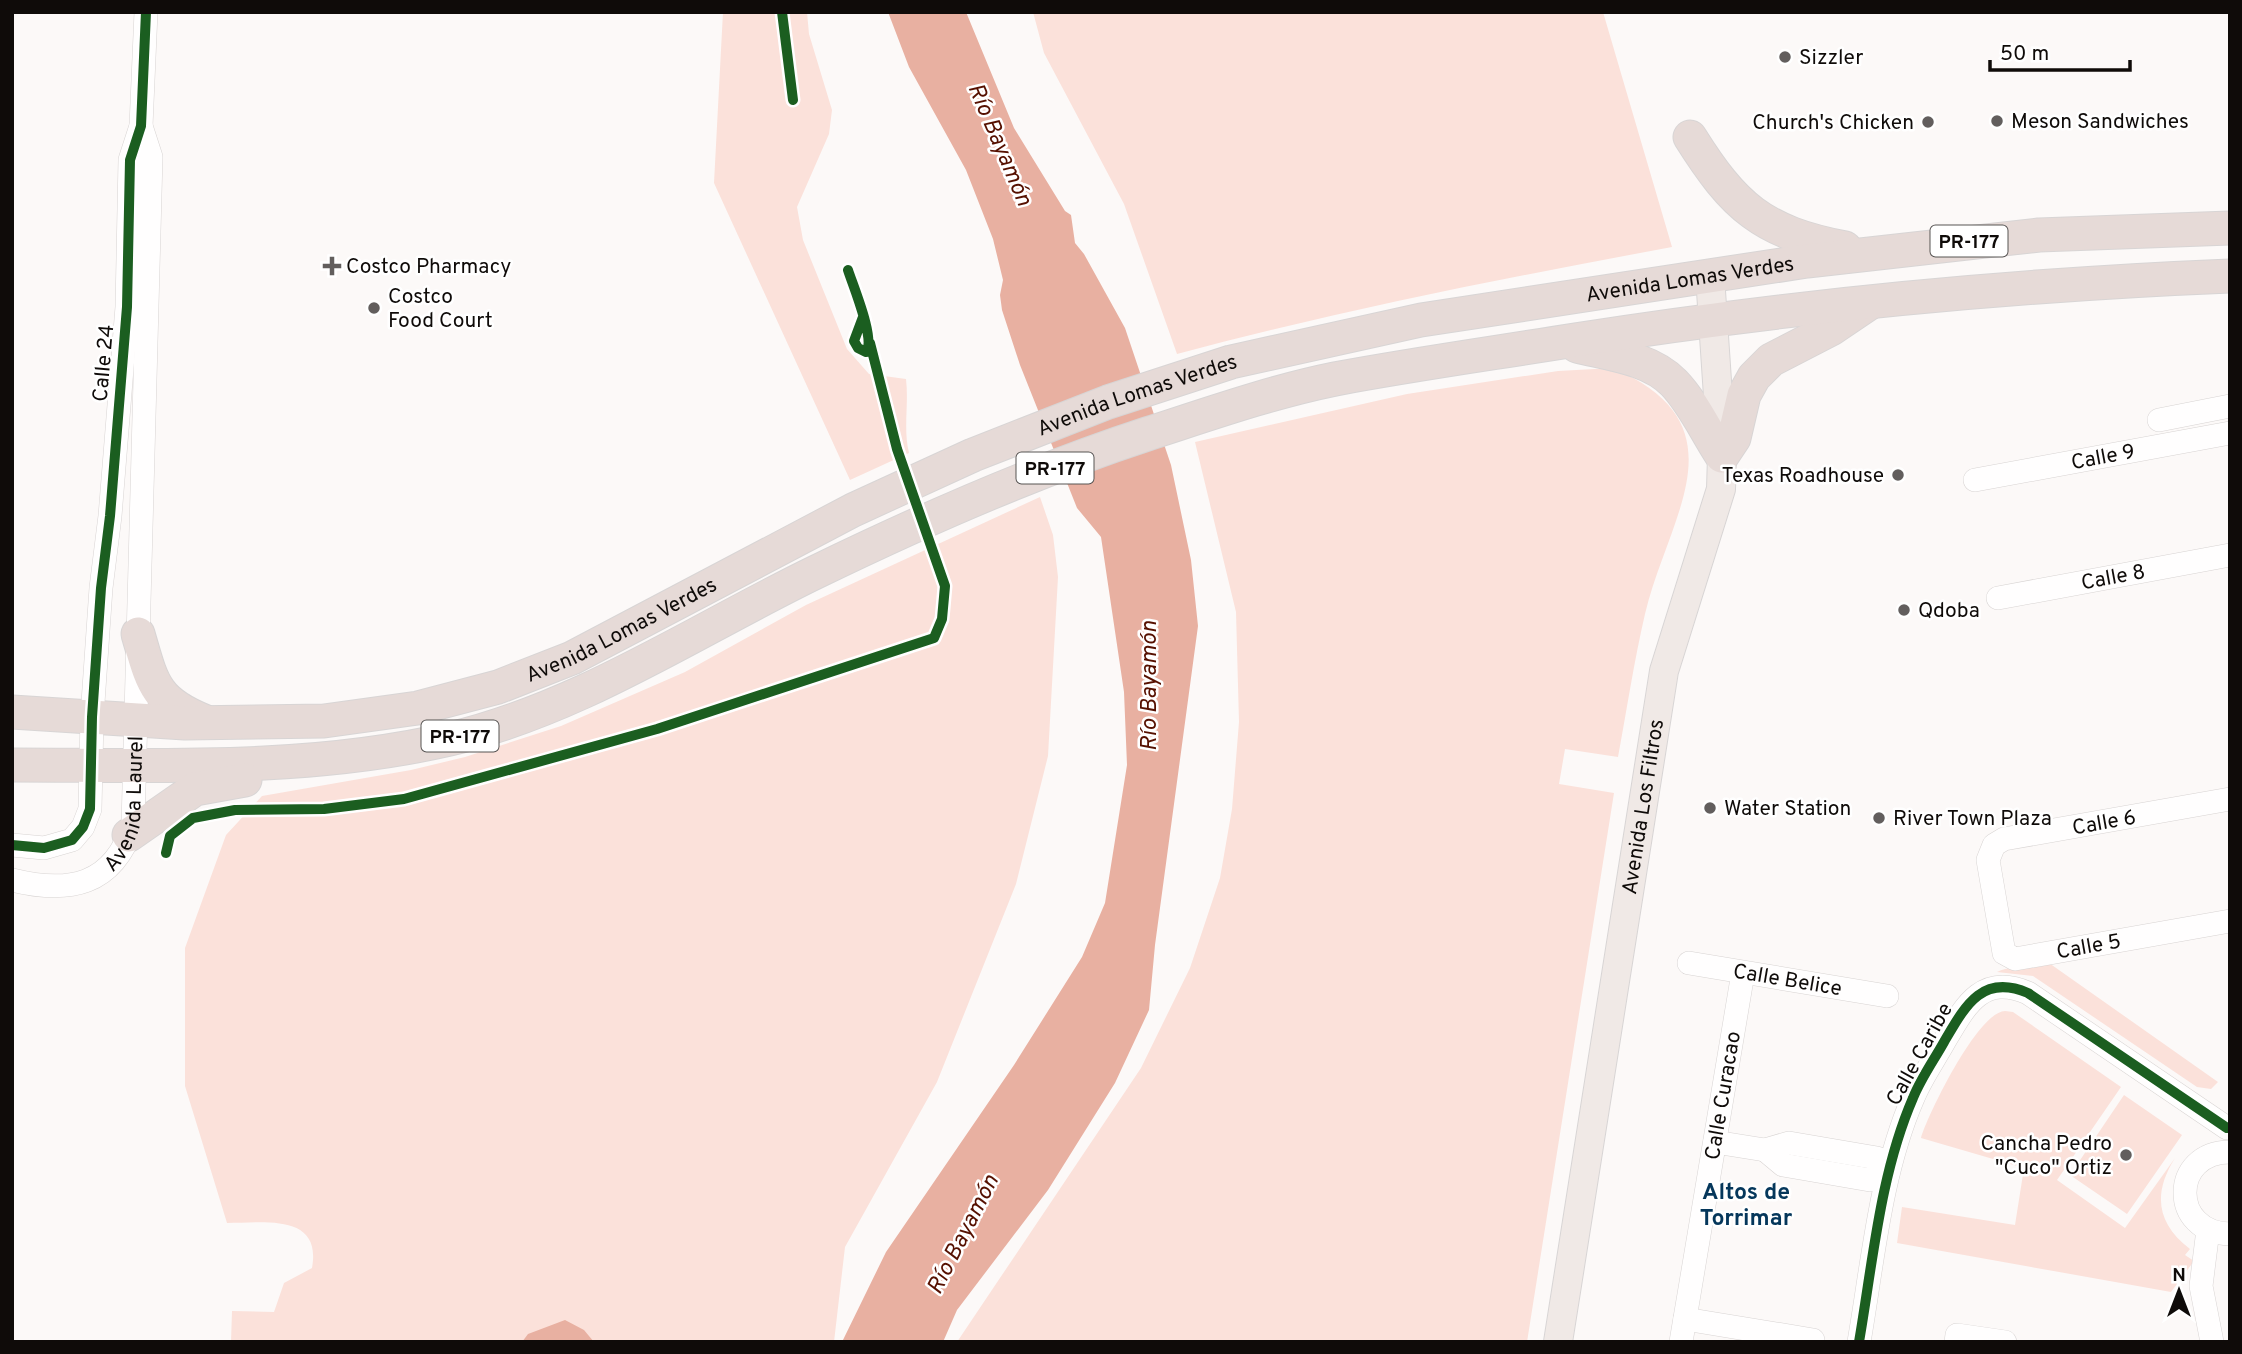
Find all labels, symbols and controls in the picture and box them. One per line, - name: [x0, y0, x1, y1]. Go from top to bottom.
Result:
- scale bar: [1990, 28, 2130, 72]
- text: 50 m: [2000, 41, 2049, 68]
- place label: Sizzler: [1799, 45, 1863, 72]
- marker: Sizzler: [1777, 49, 1793, 65]
- water label: Río Bayamón: [960, 79, 1038, 211]
- place label: Meson Sandwiches: [2011, 109, 2189, 136]
- place label: Church's Chicken: [1752, 110, 1914, 137]
- marker: Meson Sandwiches: [1989, 113, 2005, 129]
- marker: Church's Chicken: [1920, 114, 1936, 130]
- road number: PR-177: [1930, 226, 2008, 256]
- street label: Avenida Lomas Verdes: [1584, 251, 1796, 310]
- place label: Costco Pharmacy: [346, 254, 511, 281]
- marker: Costco Pharmacy: [324, 258, 340, 274]
- place label: Costco Food Court: [388, 284, 493, 335]
- marker: Costco Food Court: [366, 300, 382, 316]
- street label: Calle 24: [88, 323, 121, 403]
- street label: Avenida Lomas Verdes: [1034, 349, 1240, 443]
- street label: Calle 9: [2069, 439, 2137, 477]
- road number: PR-177: [1016, 453, 1094, 484]
- place label: Texas Roadhouse: [1722, 463, 1884, 490]
- marker: Texas Roadhouse: [1890, 467, 1906, 483]
- street label: Calle 8: [2079, 559, 2148, 597]
- street label: Avenida Lomas Verdes: [522, 572, 722, 690]
- place label: Qdoba: [1918, 598, 1980, 625]
- marker: Qdoba: [1896, 602, 1912, 618]
- water label: Río Bayamón: [1136, 620, 1165, 751]
- street label: Avenida Los Filtros: [1617, 717, 1671, 897]
- road number: PR-177: [421, 720, 498, 751]
- street label: Avenida Laurel: [99, 736, 150, 878]
- place label: Water Station: [1724, 796, 1851, 823]
- marker: Water Station: [1702, 800, 1718, 816]
- street label: Calle 6: [2070, 805, 2138, 842]
- place label: River Town Plaza: [1893, 806, 2052, 833]
- marker: River Town Plaza: [1871, 810, 1887, 826]
- street label: Calle 5: [2055, 929, 2123, 966]
- street label: Calle Belice: [1731, 959, 1844, 1003]
- street label: Calle Caribe: [1881, 998, 1960, 1111]
- street label: Calle Curacao: [1700, 1029, 1748, 1162]
- place label: Cancha Pedro "Cuco" Ortiz: [1980, 1131, 2112, 1182]
- marker: Cancha Pedro "Cuco" Ortiz: [2118, 1147, 2134, 1163]
- water label: Río Bayamón: [922, 1170, 1007, 1300]
- district label: Altos de Torrimar: [1700, 1179, 1793, 1234]
- north arrow: [2144, 1256, 2214, 1326]
- text: N: [2172, 1264, 2186, 1288]

